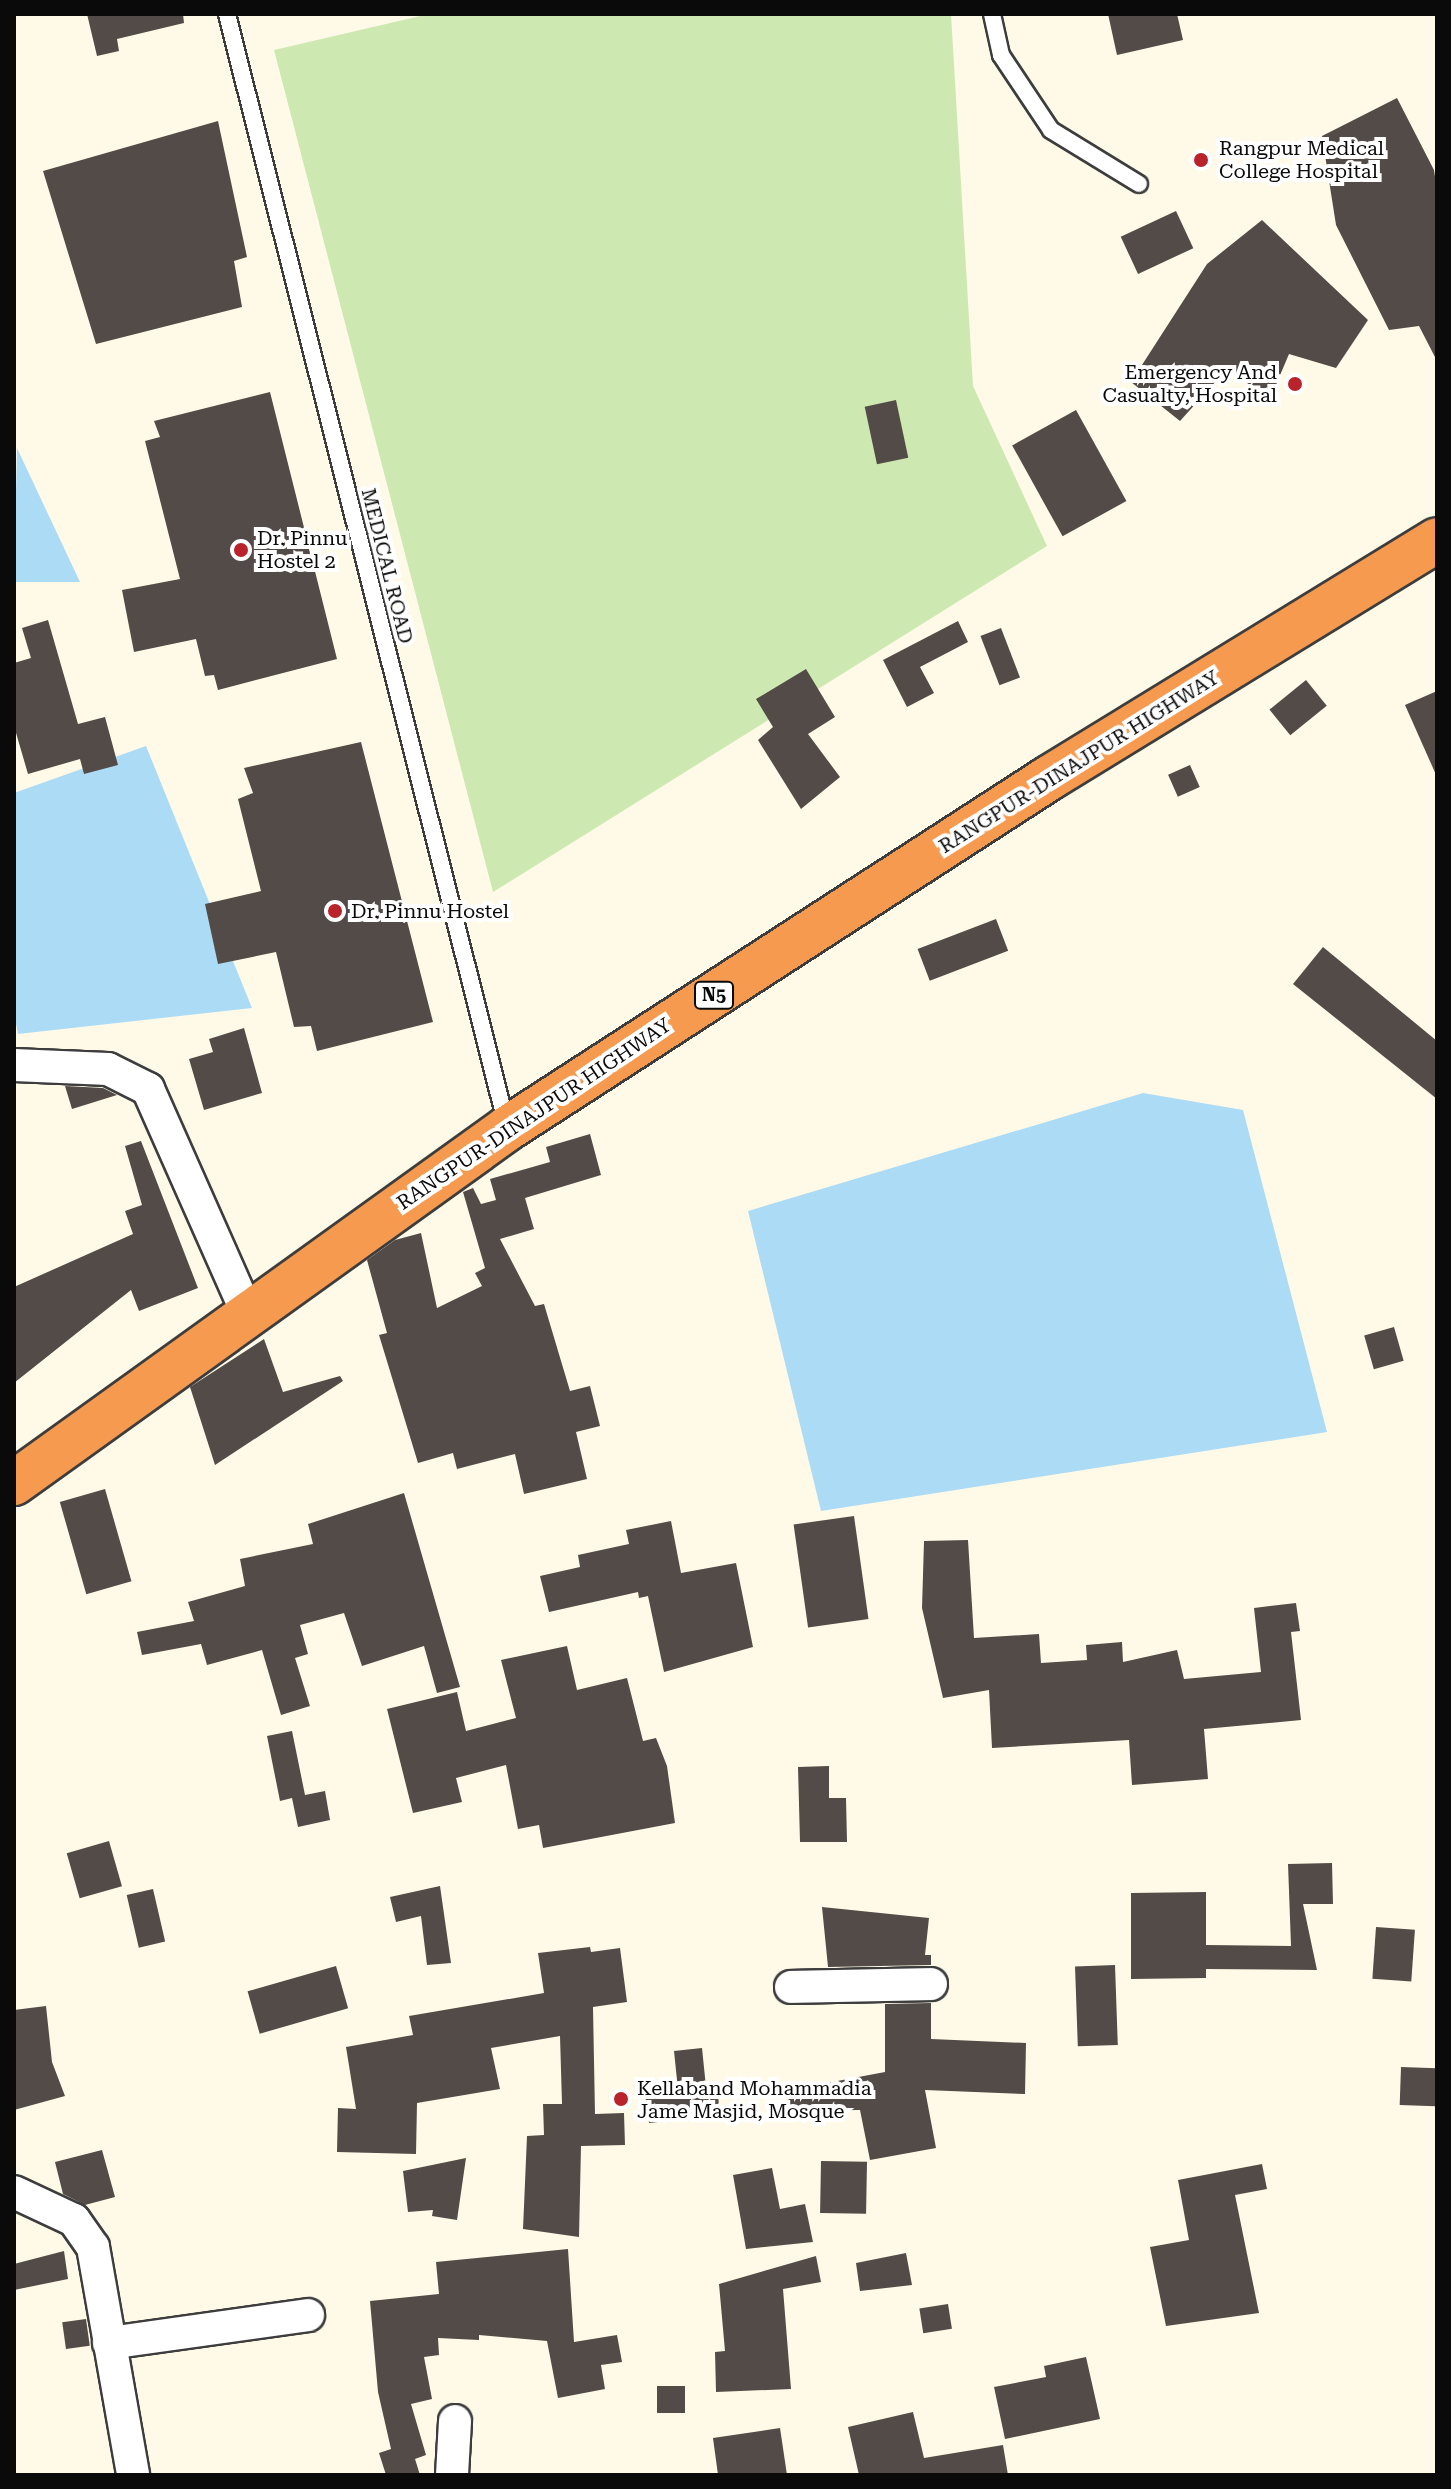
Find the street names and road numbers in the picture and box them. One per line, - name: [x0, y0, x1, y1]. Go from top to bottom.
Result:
- street label: MEDICAL ROAD: [356, 486, 418, 646]
- street label: RANGPUR-DINAJPUR HIGHWAY: [935, 666, 1223, 858]
- road number: N5: [694, 981, 734, 1009]
- street label: RANGPUR-DINAJPUR HIGHWAY: [392, 1013, 676, 1215]

